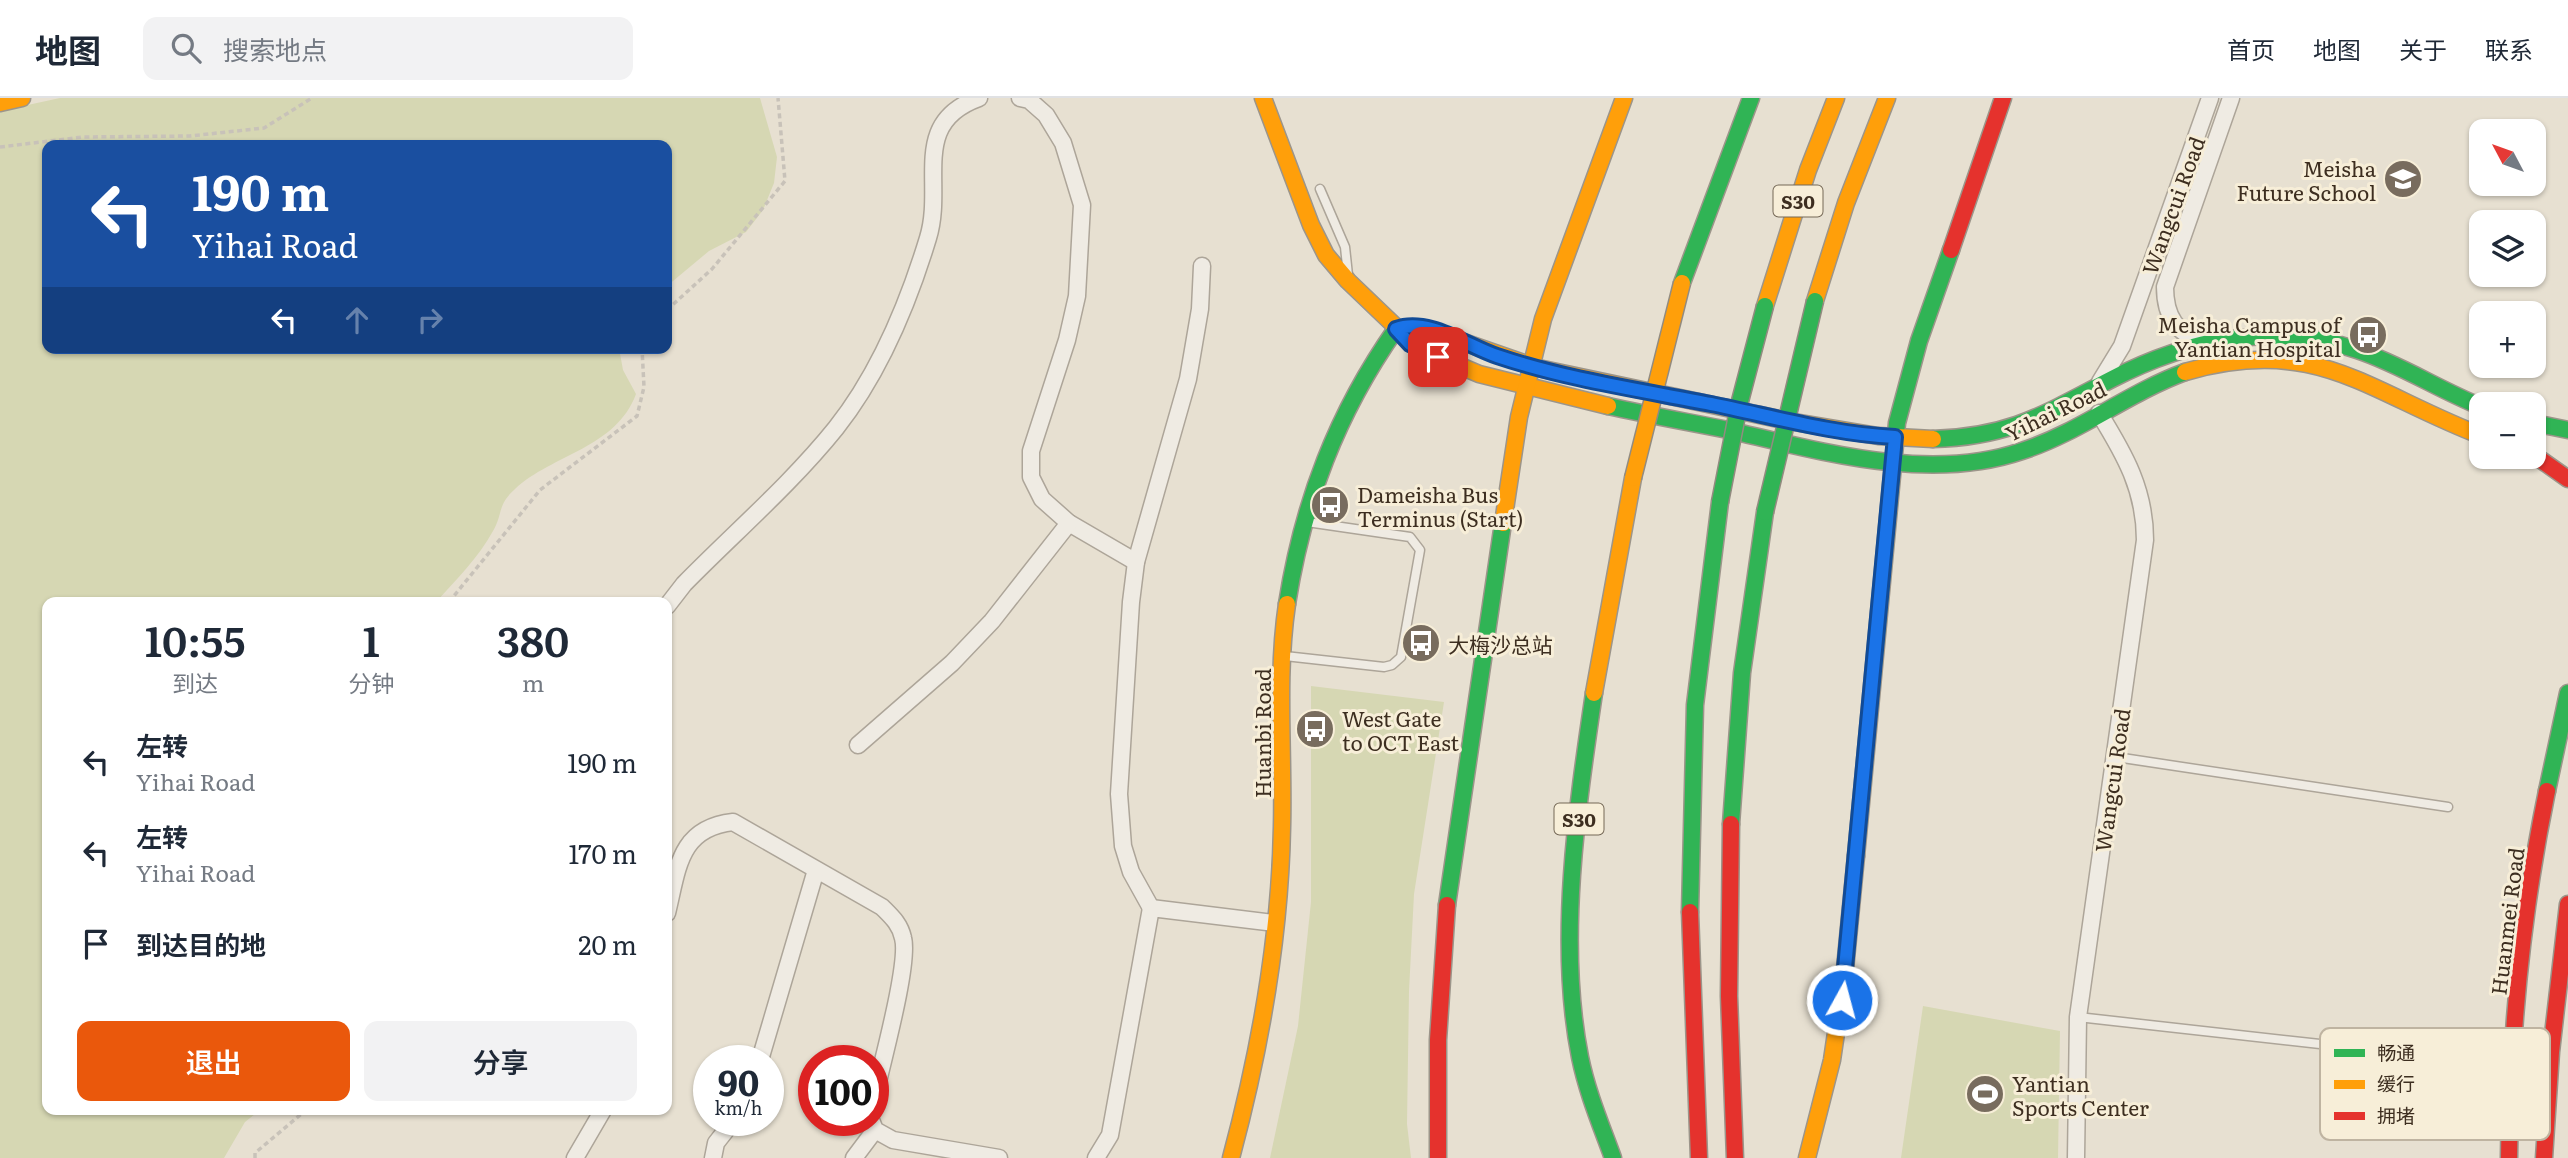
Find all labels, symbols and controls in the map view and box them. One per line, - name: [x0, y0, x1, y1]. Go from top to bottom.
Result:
- search box: [143, 17, 633, 80]
- text: 地图: [35, 24, 101, 73]
- icon: search: [167, 29, 205, 67]
- text: 搜索地点: [223, 29, 327, 68]
- text: 首页: [2227, 31, 2275, 66]
- text: 地图: [2313, 31, 2361, 66]
- text: 关于: [2399, 31, 2447, 66]
- text: 联系: [2485, 31, 2533, 66]
- north arrow: [2469, 119, 2546, 196]
- map controls: [2469, 119, 2546, 469]
- street label: Wangcui Road: [2133, 131, 2211, 278]
- place label: Meisha Future School: [2236, 152, 2377, 207]
- text: 190 m: [192, 153, 329, 226]
- school or university icon: Meisha Future School: [2382, 158, 2424, 200]
- icon: left: [77, 168, 168, 259]
- road number: S30: [1773, 186, 1822, 216]
- button: layers: [2469, 210, 2546, 287]
- text: Yihai Road: [192, 220, 358, 268]
- icon: left: [265, 301, 303, 339]
- icon: ahead: [338, 301, 376, 339]
- icon: right: [411, 301, 449, 339]
- button: +: [2469, 301, 2546, 378]
- place label: Meisha Campus of Yantian Hospital: [2158, 308, 2343, 363]
- bus stop icon: Meisha Campus of Yantian Hospital: [2347, 314, 2389, 356]
- pin: [1408, 327, 1468, 387]
- icon: arrive: [1419, 338, 1457, 376]
- street label: Yihai Road: [1999, 372, 2111, 448]
- button: −: [2469, 392, 2546, 469]
- place label: Dameisha Bus Terminus (Start): [1357, 478, 1524, 533]
- bus stop icon: Dameisha Bus Terminus (Start): [1309, 484, 1351, 526]
- text: 10:55: [145, 608, 246, 670]
- text: 1: [363, 608, 380, 670]
- text: 380: [497, 608, 569, 670]
- bus stop icon: 大梅沙总站: [1400, 622, 1442, 664]
- place label: 大梅沙总站: [1448, 628, 1553, 659]
- text: 到达: [172, 665, 218, 699]
- text: 分钟: [348, 665, 394, 699]
- text: m: [522, 665, 544, 699]
- street label: Huanbi Road: [1246, 668, 1277, 798]
- place label: West Gate to OCT East: [1342, 702, 1459, 757]
- street label: Wangcui Road: [2086, 706, 2136, 854]
- bus stop icon: West Gate to OCT East: [1294, 708, 1336, 750]
- text: 左转: [136, 725, 188, 764]
- text: 190 m: [567, 742, 637, 781]
- icon: left: [77, 743, 115, 781]
- text: Yihai Road: [136, 764, 255, 798]
- road number: S30: [1554, 804, 1604, 834]
- text: 左转: [136, 816, 188, 855]
- text: 170 m: [569, 833, 637, 872]
- icon: left: [77, 834, 115, 872]
- street label: Huanmei Road: [2482, 845, 2530, 997]
- text: Yihai Road: [136, 855, 255, 889]
- text: 到达目的地: [136, 924, 266, 963]
- text: 20 m: [578, 924, 637, 963]
- icon: arrive: [77, 925, 115, 963]
- position arrow: [1805, 963, 1879, 1037]
- button: 退出: [77, 1021, 350, 1101]
- button: 分享: [364, 1021, 637, 1101]
- legend: [2320, 1028, 2550, 1140]
- text: 畅通: [2377, 1038, 2415, 1066]
- speed limit sign: 100: [798, 1045, 889, 1136]
- text: 90: [718, 1055, 759, 1107]
- place label: Yantian Sports Center: [2012, 1067, 2149, 1122]
- text: 缓行: [2377, 1069, 2415, 1097]
- sports icon: Yantian Sports Center: [1964, 1073, 2006, 1115]
- text: km/h: [715, 1094, 762, 1121]
- text: 拥堵: [2377, 1101, 2415, 1129]

